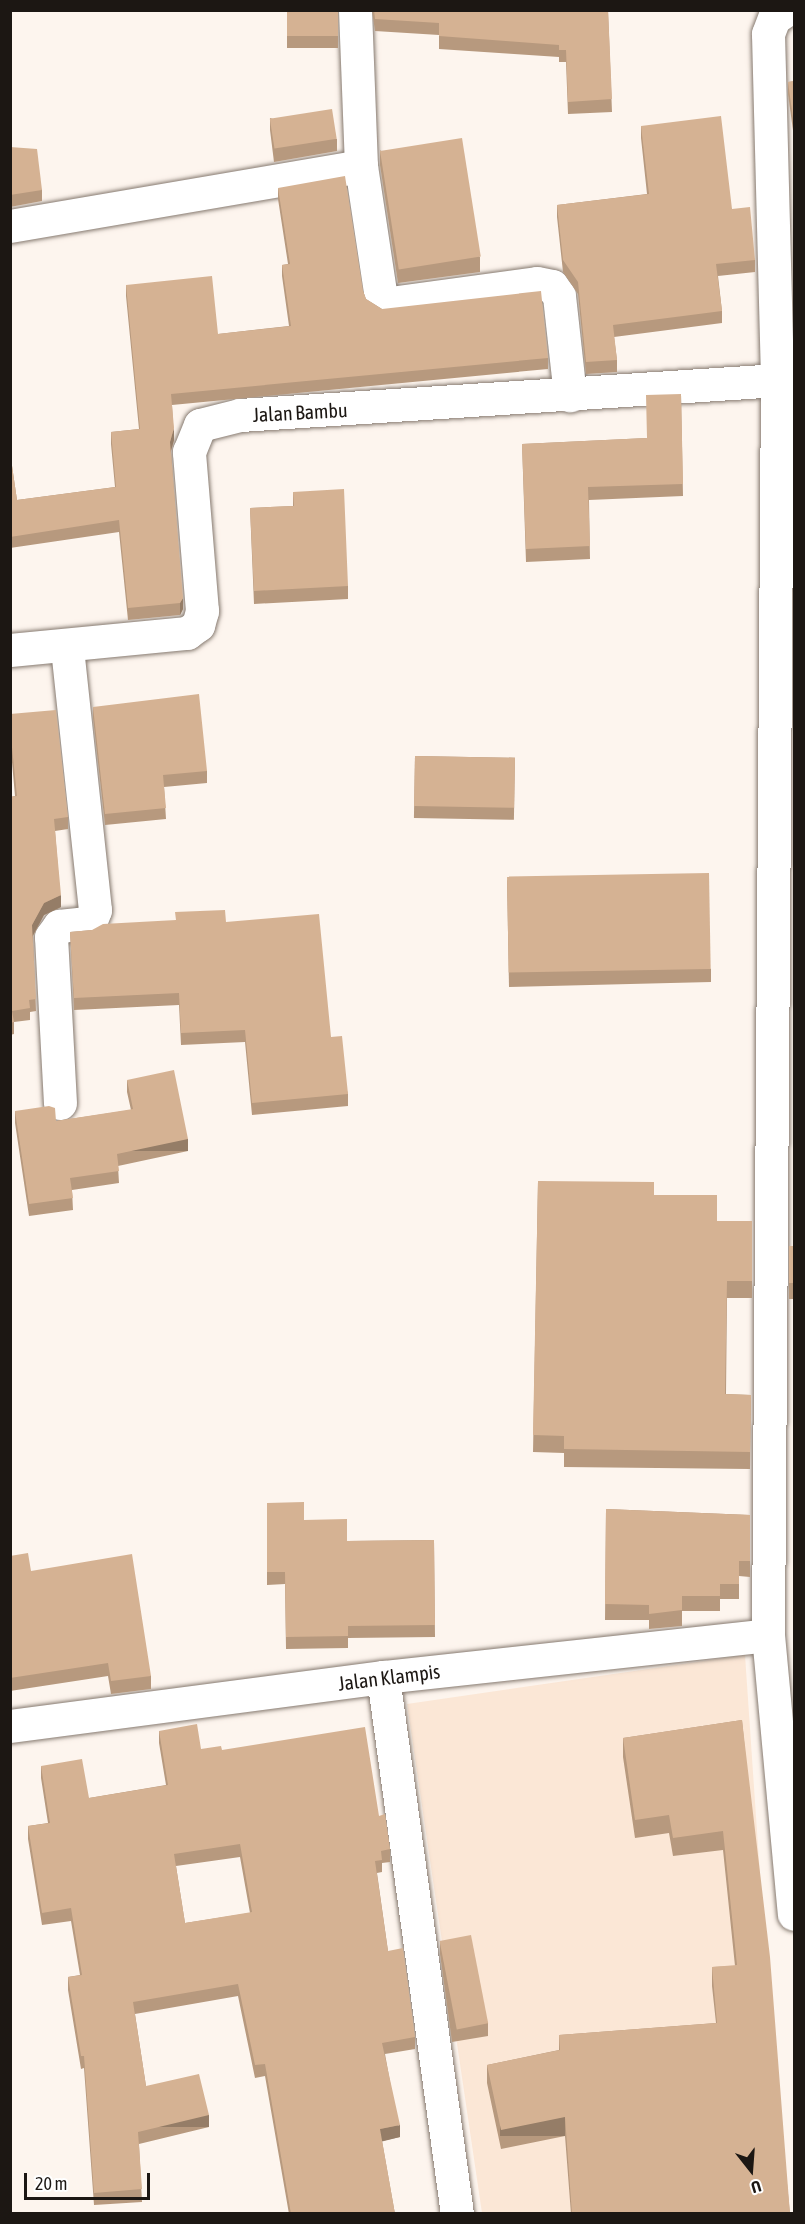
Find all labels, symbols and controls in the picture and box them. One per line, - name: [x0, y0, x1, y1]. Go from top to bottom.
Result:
- street label: Jalan Bambu: [252, 398, 348, 426]
- street label: Jalan Klampis: [337, 1659, 441, 1695]
- north arrow: [721, 2140, 781, 2200]
- scale bar: [27, 2161, 153, 2199]
- text: 20 m: [35, 2173, 67, 2194]
- text: U: [749, 2177, 763, 2197]

